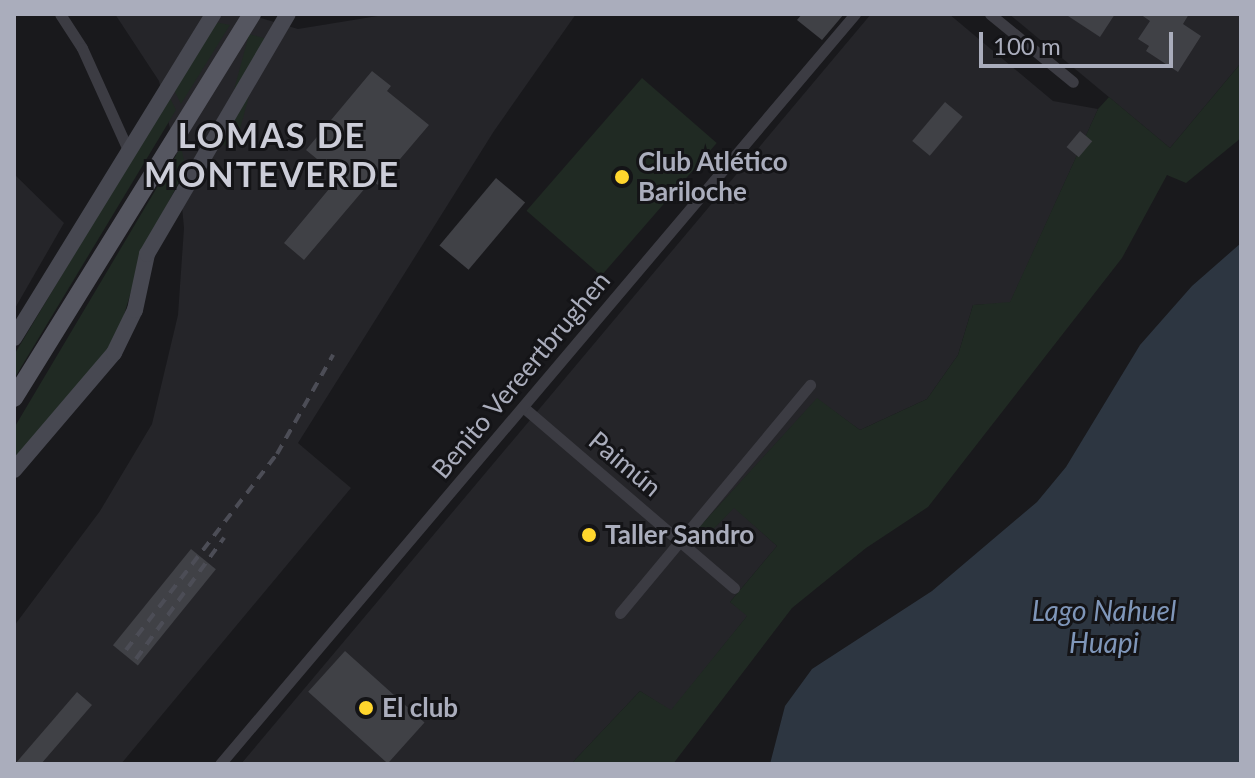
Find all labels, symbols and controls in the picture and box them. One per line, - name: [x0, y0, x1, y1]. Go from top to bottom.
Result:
- scale bar: [983, 16, 1177, 66]
- text: 100 m: [993, 31, 1061, 60]
- district label: LOMAS DE MONTEVERDE: [144, 114, 400, 194]
- place label: Club Atlético Bariloche: [638, 146, 789, 208]
- marker: Club Atlético Bariloche: [613, 168, 631, 186]
- street label: Benito Vereertbrughen: [425, 265, 617, 485]
- street label: Paimún: [583, 425, 667, 503]
- place label: Taller Sandro: [605, 519, 755, 551]
- marker: Taller Sandro: [580, 526, 598, 544]
- water label: Lago Nahuel Huapi: [1032, 593, 1176, 659]
- place label: El club: [382, 692, 458, 724]
- marker: El club: [357, 699, 375, 717]

